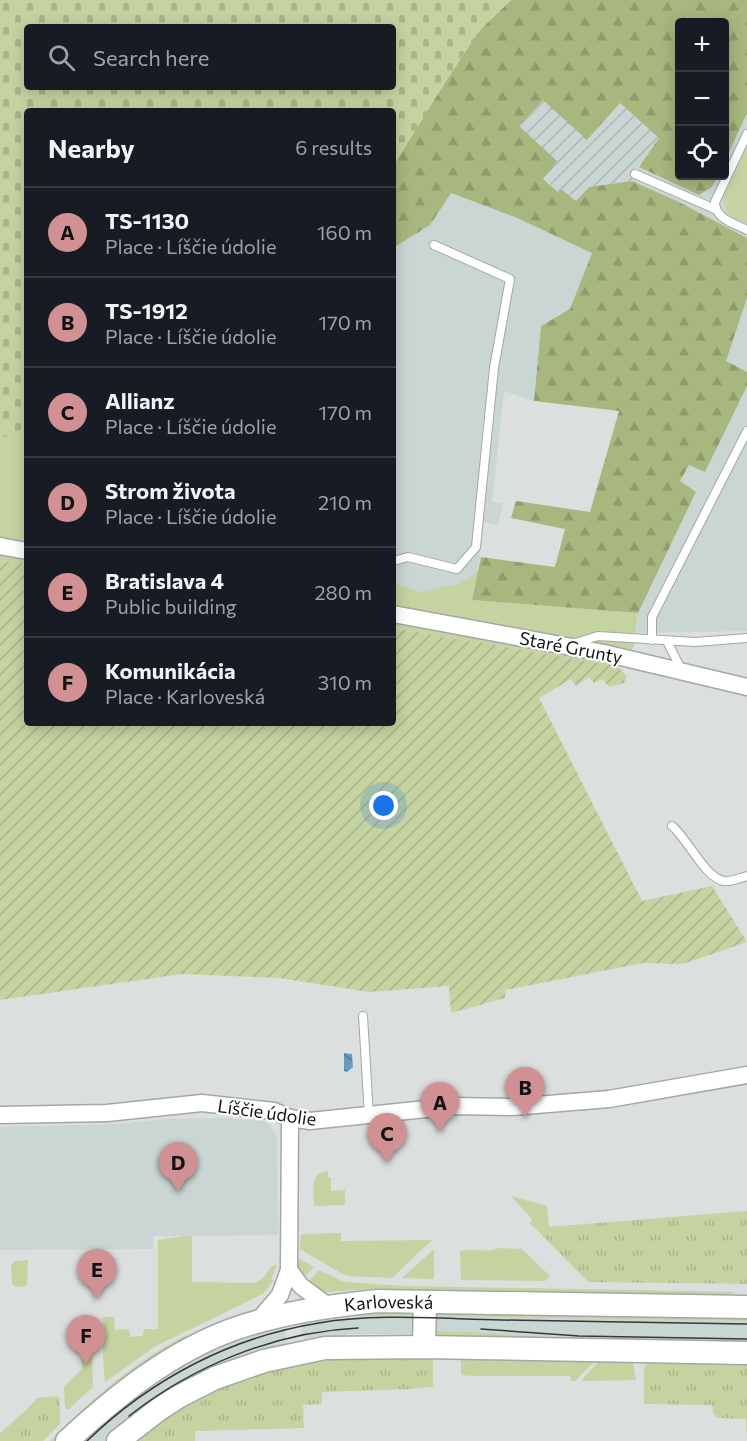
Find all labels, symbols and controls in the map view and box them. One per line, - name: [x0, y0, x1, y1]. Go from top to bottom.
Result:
- map controls: [675, 18, 729, 180]
- button: +: [675, 18, 729, 72]
- search box: [24, 24, 396, 90]
- icon: search: [45, 41, 78, 74]
- text: Search here: [93, 44, 209, 71]
- button: −: [675, 72, 729, 126]
- button: locate: [675, 126, 729, 180]
- text: Nearby: [48, 132, 135, 163]
- text: 6 results: [295, 135, 372, 159]
- text: TS-1130: [105, 207, 189, 234]
- text: A: [60, 220, 75, 244]
- text: 160 m: [317, 220, 372, 244]
- text: Place · Líščie údolie: [105, 234, 276, 258]
- text: TS-1912: [105, 297, 188, 324]
- text: B: [61, 310, 74, 334]
- text: 170 m: [319, 310, 372, 334]
- text: Place · Líščie údolie: [105, 324, 276, 348]
- text: Allianz: [105, 387, 175, 414]
- text: C: [61, 400, 74, 424]
- text: 170 m: [319, 400, 372, 424]
- text: Place · Líščie údolie: [105, 414, 276, 438]
- text: Strom života: [105, 477, 236, 504]
- text: D: [60, 490, 75, 514]
- text: 210 m: [318, 490, 372, 514]
- text: Place · Líščie údolie: [105, 504, 276, 528]
- text: Bratislava 4: [105, 567, 224, 594]
- text: E: [62, 580, 73, 604]
- text: 280 m: [314, 580, 372, 604]
- text: Public building: [105, 594, 237, 618]
- street label: Staré Grunty: [518, 626, 624, 668]
- text: Komunikácia: [105, 657, 236, 684]
- text: F: [62, 670, 73, 694]
- text: 310 m: [318, 670, 372, 694]
- text: Place · Karloveská: [105, 684, 265, 708]
- your location: [369, 791, 398, 820]
- pin: B: [506, 1068, 544, 1117]
- pin: A: [420, 1082, 460, 1132]
- street label: Líščie údolie: [216, 1094, 318, 1130]
- pin: C: [368, 1114, 406, 1163]
- pin: D: [158, 1142, 198, 1192]
- pin: E: [78, 1250, 116, 1299]
- street label: Karloveská: [343, 1290, 433, 1316]
- pin: F: [66, 1316, 106, 1365]

